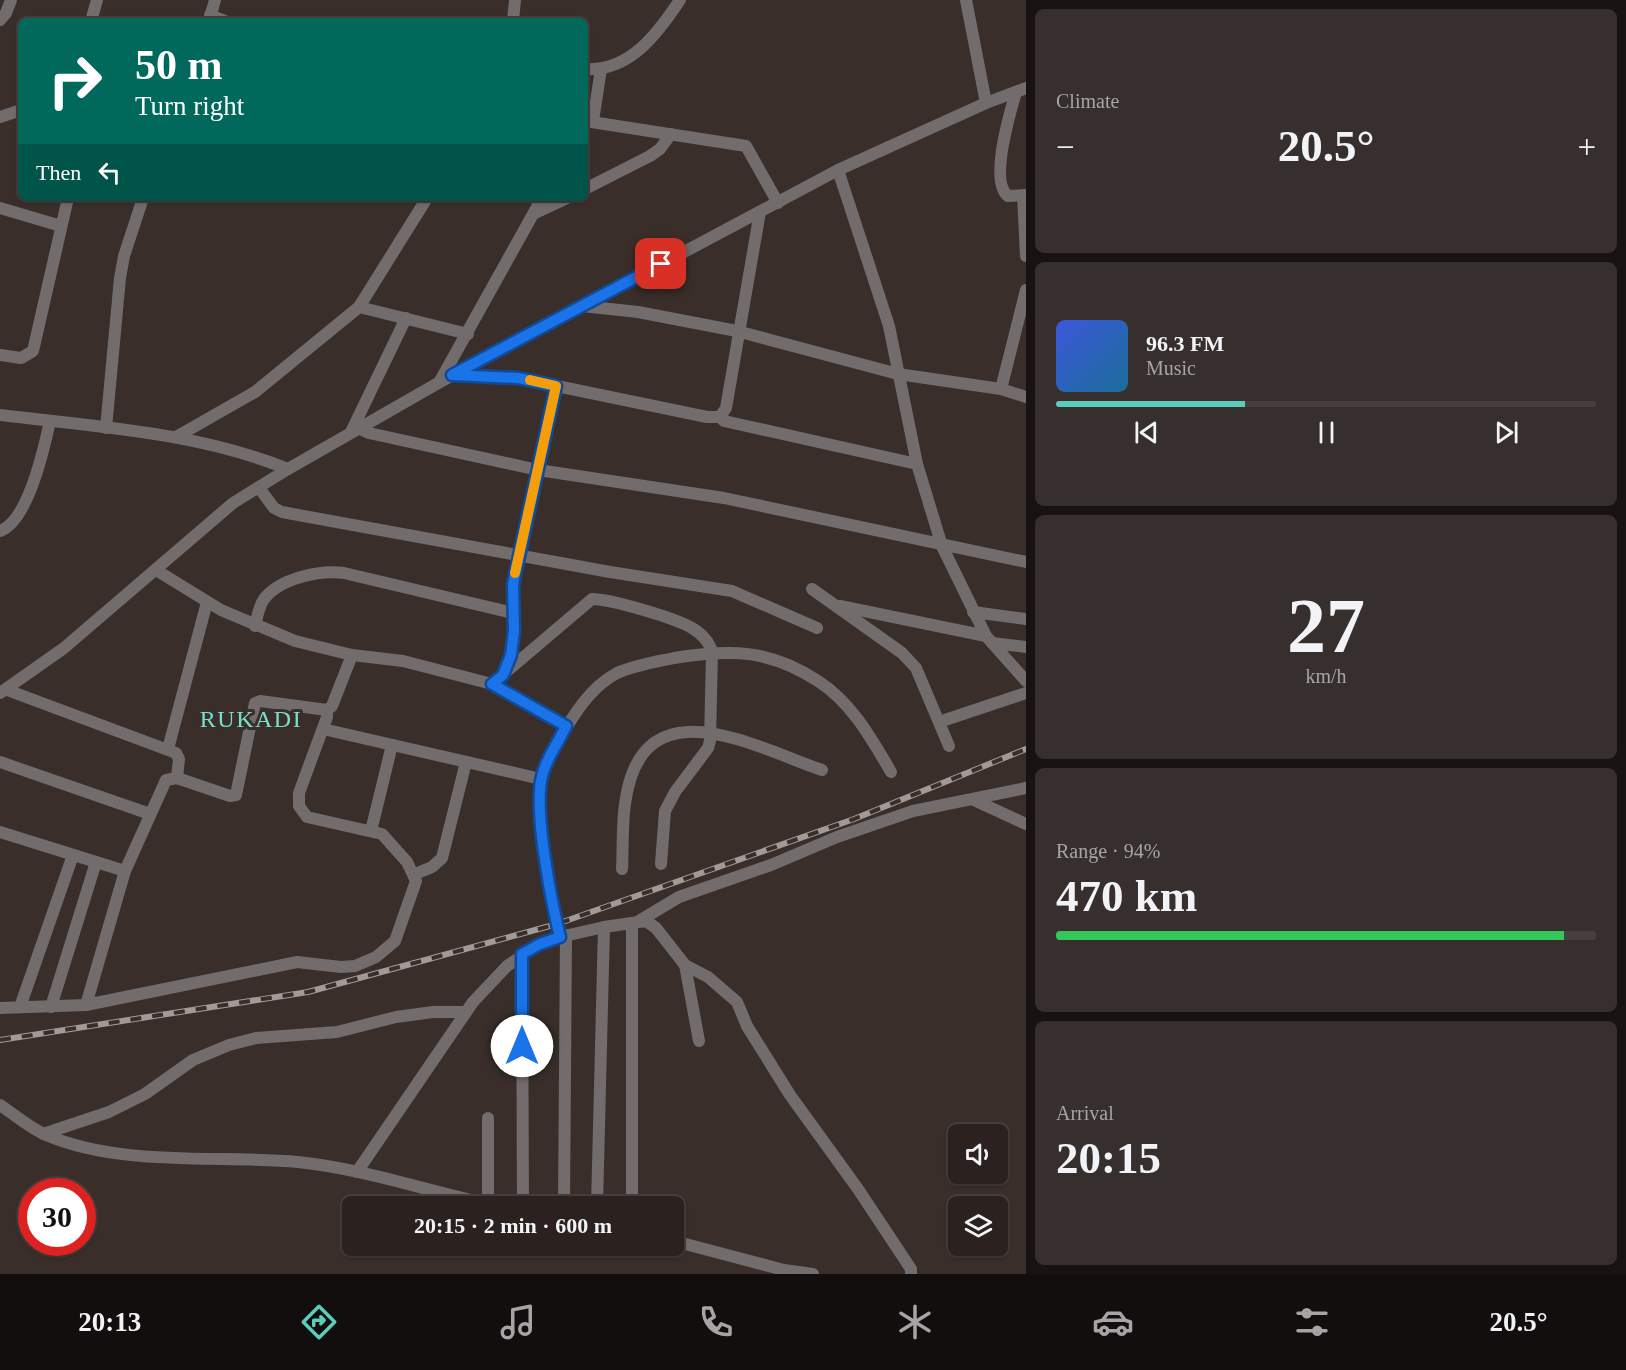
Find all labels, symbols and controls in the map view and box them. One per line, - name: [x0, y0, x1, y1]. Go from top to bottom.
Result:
- icon: right: [36, 42, 114, 120]
- text: 50 m: [135, 42, 223, 88]
- text: Climate: [1056, 90, 1119, 112]
- text: Turn right: [135, 91, 244, 121]
- text: 20.5°: [1278, 121, 1374, 171]
- text: −: [1056, 129, 1075, 165]
- text: +: [1577, 129, 1596, 165]
- icon: left: [93, 156, 126, 189]
- text: Then: [36, 160, 81, 185]
- pin: [635, 238, 686, 289]
- icon: arrive: [644, 247, 677, 280]
- text: 96.3 FM: [1146, 331, 1224, 356]
- text: Music: [1146, 357, 1196, 379]
- icon: previous: [1130, 416, 1163, 449]
- icon: pause: [1310, 416, 1343, 449]
- icon: next: [1490, 416, 1523, 449]
- text: 27: [1287, 582, 1365, 669]
- text: km/h: [1305, 665, 1347, 687]
- district label: RUKADI: [200, 706, 302, 732]
- text: Range · 94%: [1056, 840, 1160, 862]
- text: 470 km: [1056, 871, 1197, 921]
- position arrow: [490, 1014, 554, 1078]
- text: Arrival: [1056, 1102, 1114, 1124]
- map controls: [948, 1124, 1008, 1256]
- button: sound: [948, 1124, 1008, 1184]
- text: 20:15: [1056, 1133, 1161, 1183]
- speed limit sign: 30: [18, 1178, 96, 1256]
- button: layers: [948, 1196, 1008, 1256]
- text: 20:15 · 2 min · 600 m: [414, 1213, 612, 1238]
- icon: directions: [298, 1301, 340, 1343]
- icon: music: [497, 1301, 539, 1343]
- icon: phone: [695, 1301, 737, 1343]
- icon: climate: [894, 1301, 936, 1343]
- icon: car: [1092, 1301, 1134, 1343]
- icon: filters: [1291, 1301, 1333, 1343]
- text: 20:13: [78, 1307, 141, 1337]
- text: 20.5°: [1490, 1307, 1548, 1337]

